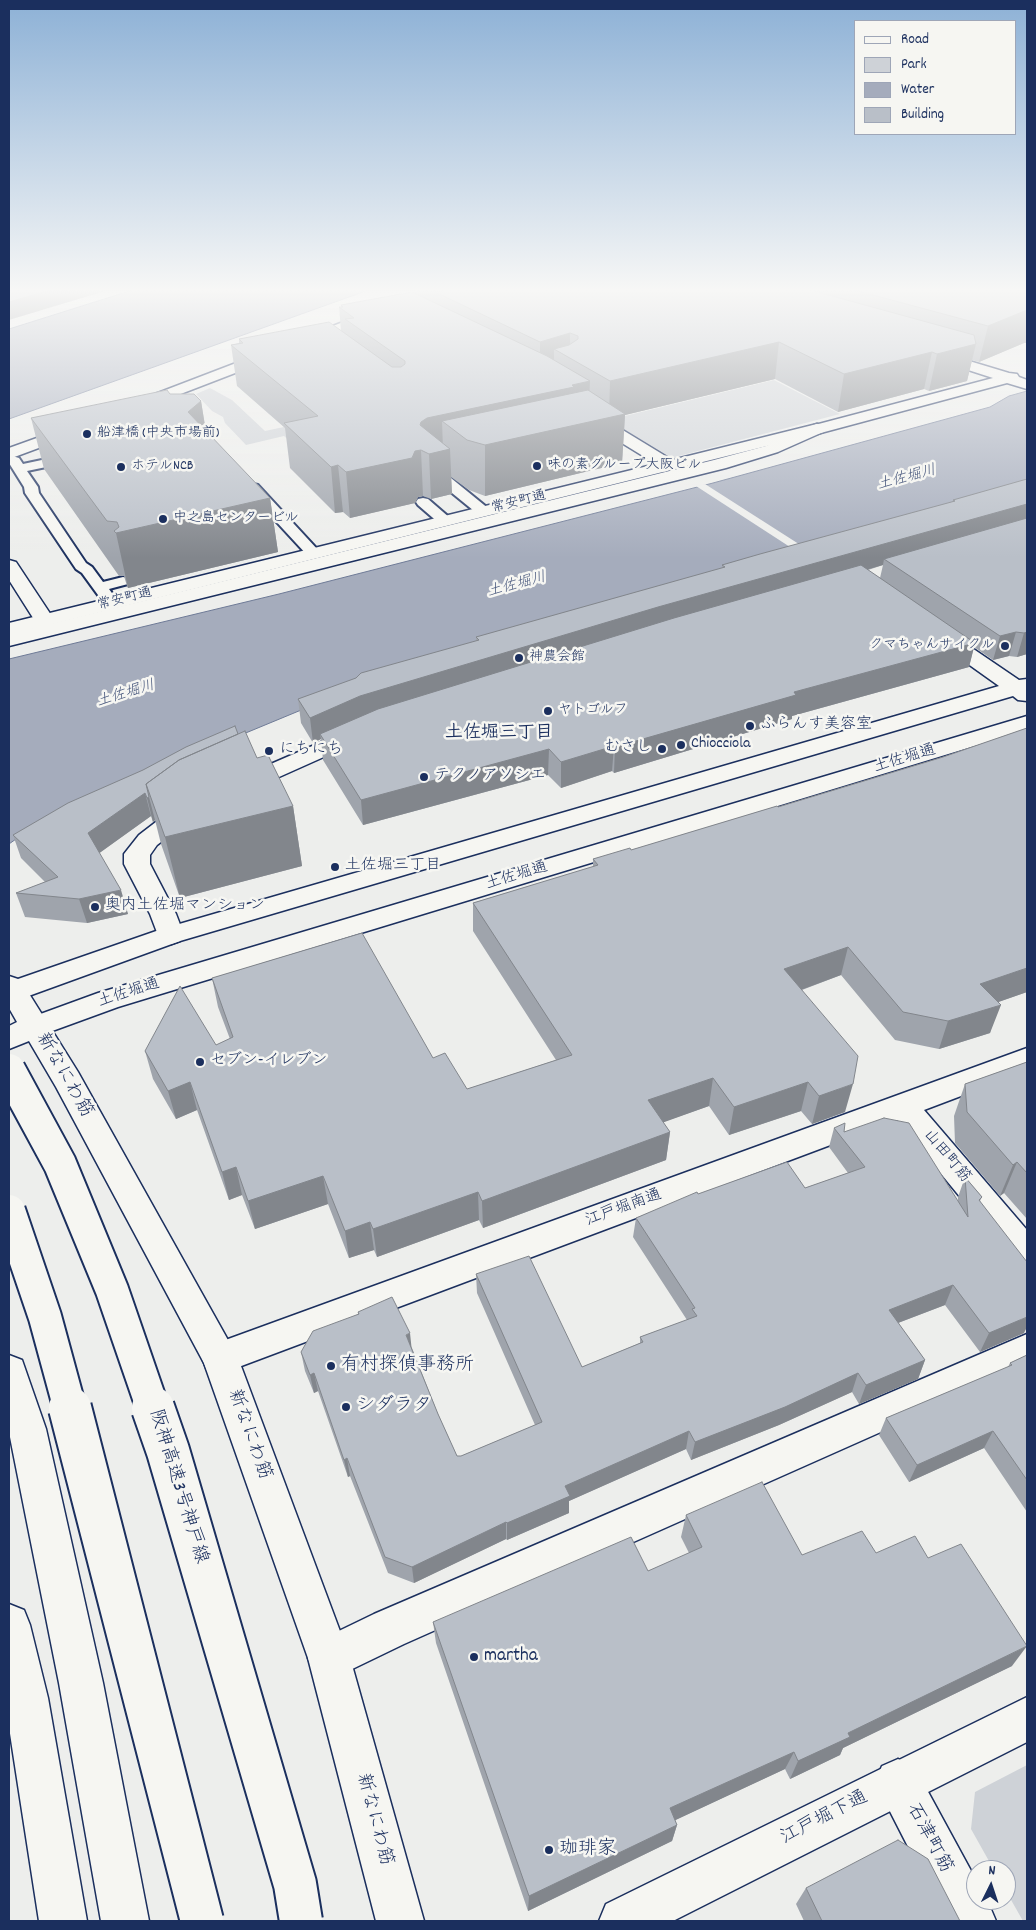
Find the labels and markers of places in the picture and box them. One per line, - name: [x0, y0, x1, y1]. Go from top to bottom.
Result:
- place label: 船津橋 (中央市場前): [97, 426, 219, 442]
- marker: 船津橋 (中央市場前): [81, 428, 93, 440]
- place label: 味の素グループ大阪ビル: [547, 458, 702, 474]
- place label: ホテルNCB: [131, 459, 193, 475]
- marker: 味の素グループ大阪ビル: [531, 460, 543, 472]
- marker: ホテルNCB: [115, 461, 127, 473]
- place label: 中之島センタービル: [173, 511, 299, 527]
- marker: 中之島センタービル: [157, 513, 169, 525]
- place label: クマちゃんサイクル: [869, 638, 995, 654]
- marker: クマちゃんサイクル: [999, 640, 1011, 652]
- place label: 神農会館: [529, 650, 585, 666]
- marker: 神農会館: [513, 652, 525, 664]
- place label: ヤトゴルフ: [558, 703, 628, 719]
- marker: ヤトゴルフ: [542, 705, 554, 717]
- place label: ふらんす美容室: [760, 716, 872, 736]
- marker: ふらんす美容室: [744, 720, 756, 732]
- place label: Chiocciola: [691, 735, 751, 755]
- place label: むさし: [604, 739, 652, 759]
- marker: Chiocciola: [675, 739, 687, 751]
- place label: にちにち: [279, 741, 343, 761]
- marker: むさし: [656, 743, 668, 755]
- marker: にちにち: [263, 745, 275, 757]
- place label: テクノアソシエ: [434, 767, 546, 787]
- marker: テクノアソシエ: [418, 771, 430, 783]
- place label: 土佐堀三丁目: [345, 857, 441, 877]
- marker: 土佐堀三丁目: [329, 861, 341, 873]
- place label: 奥内土佐堀マンション: [105, 897, 265, 917]
- marker: 奥内土佐堀マンション: [89, 901, 101, 913]
- place label: セブン-イレブン: [210, 1052, 327, 1072]
- marker: セブン-イレブン: [194, 1056, 206, 1068]
- place label: 有村探偵事務所: [341, 1355, 474, 1377]
- marker: 有村探偵事務所: [325, 1360, 337, 1372]
- place label: シダラタ: [356, 1396, 432, 1418]
- marker: シダラタ: [340, 1401, 352, 1413]
- place label: martha: [484, 1646, 538, 1668]
- marker: martha: [468, 1651, 480, 1663]
- place label: 珈琲家: [559, 1839, 616, 1861]
- marker: 珈琲家: [543, 1844, 555, 1856]

